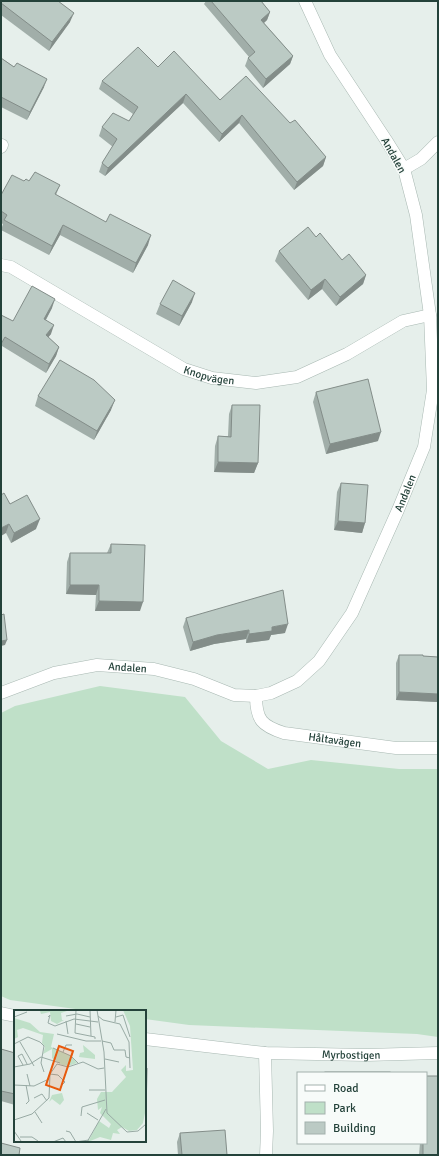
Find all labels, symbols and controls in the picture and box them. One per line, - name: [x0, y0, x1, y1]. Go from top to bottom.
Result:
- street label: Andalen: [378, 135, 409, 175]
- street label: Knopvägen: [182, 363, 235, 388]
- street label: Andalen: [392, 473, 419, 514]
- street label: Andalen: [108, 660, 147, 675]
- street label: Håltavägen: [308, 730, 362, 750]
- inset map: [14, 1010, 146, 1142]
- street label: Myrbostigen: [322, 1048, 381, 1062]
- legend: [297, 1072, 427, 1144]
- text: Road: [333, 1081, 359, 1096]
- text: Park: [333, 1101, 356, 1116]
- text: Building: [333, 1121, 376, 1136]

